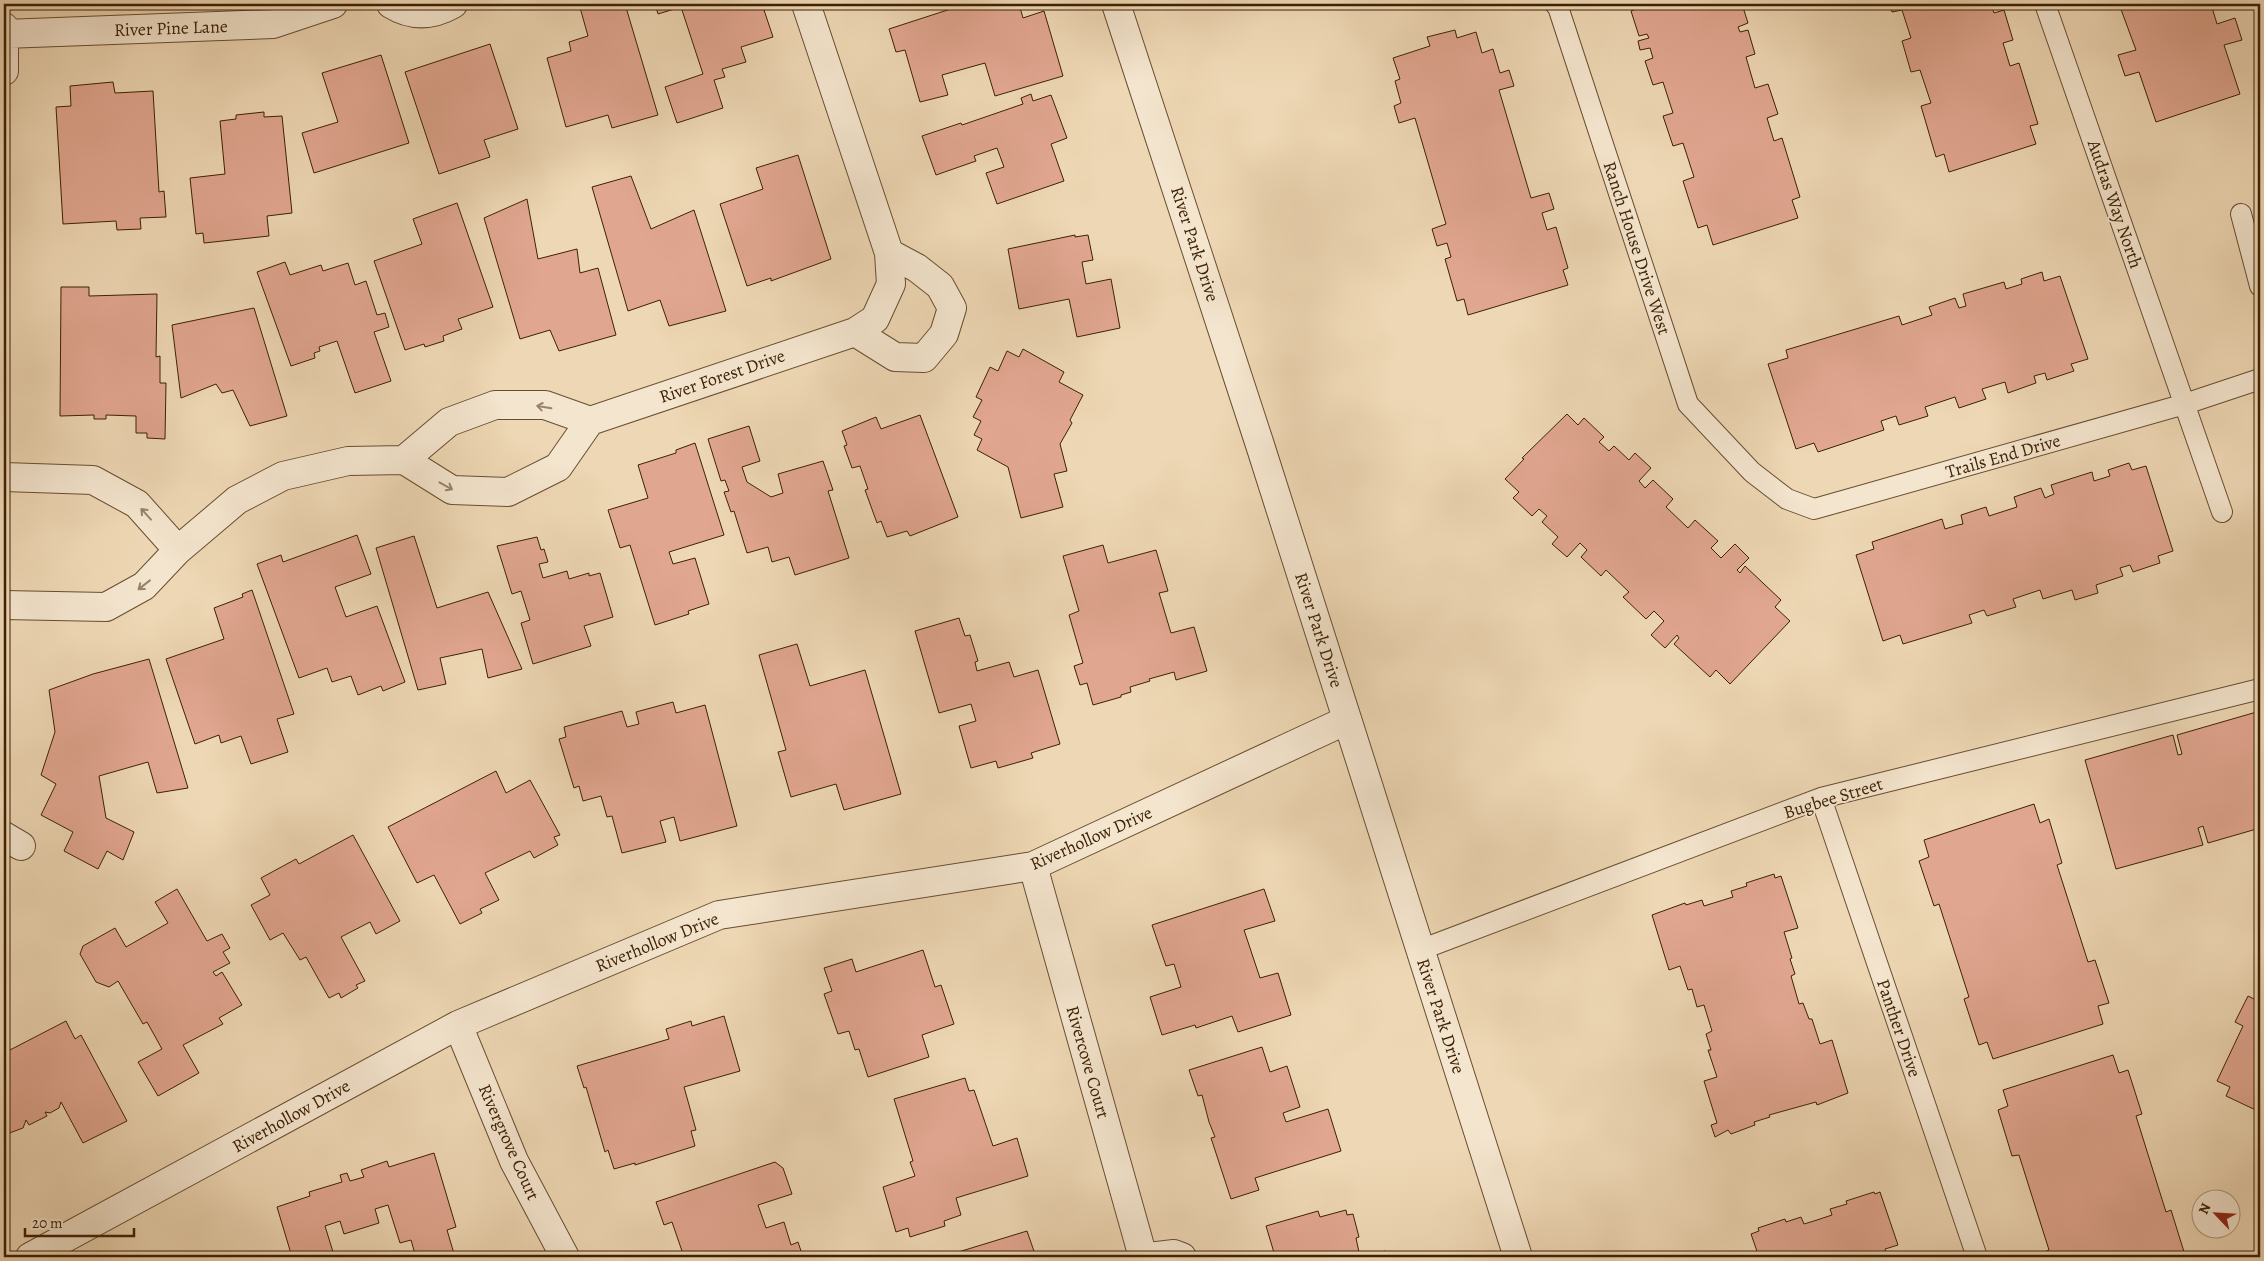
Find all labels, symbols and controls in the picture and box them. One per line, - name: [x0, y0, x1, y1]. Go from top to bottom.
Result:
- street label: River Pine Lane: [114, 14, 228, 42]
- street label: Audras Way North: [2081, 136, 2148, 272]
- street label: Ranch House Drive West: [1598, 158, 1676, 338]
- street label: River Park Drive: [1165, 183, 1225, 305]
- street label: River Forest Drive: [656, 343, 788, 409]
- one-way arrow: [536, 401, 552, 411]
- street label: Trails End Drive: [1943, 428, 2063, 484]
- one-way arrow: [438, 482, 453, 491]
- one-way arrow: [140, 507, 151, 520]
- street label: River Park Drive: [1289, 569, 1349, 691]
- one-way arrow: [138, 579, 151, 590]
- street label: Bugbee Street: [1780, 772, 1886, 824]
- street label: Riverhollow Drive: [1026, 800, 1156, 876]
- street label: Riverhollow Drive: [592, 906, 722, 978]
- street label: River Park Drive: [1411, 955, 1471, 1077]
- street label: Panther Drive: [1871, 976, 1927, 1080]
- street label: Rivercove Court: [1060, 1003, 1116, 1121]
- street label: Riverhollow Drive: [228, 1074, 354, 1158]
- street label: Rivergrove Court: [473, 1080, 545, 1204]
- north arrow: [2192, 1188, 2242, 1238]
- text: N: [2194, 1200, 2215, 1217]
- scale bar: [25, 1206, 134, 1238]
- text: 20 m: [32, 1213, 63, 1233]

